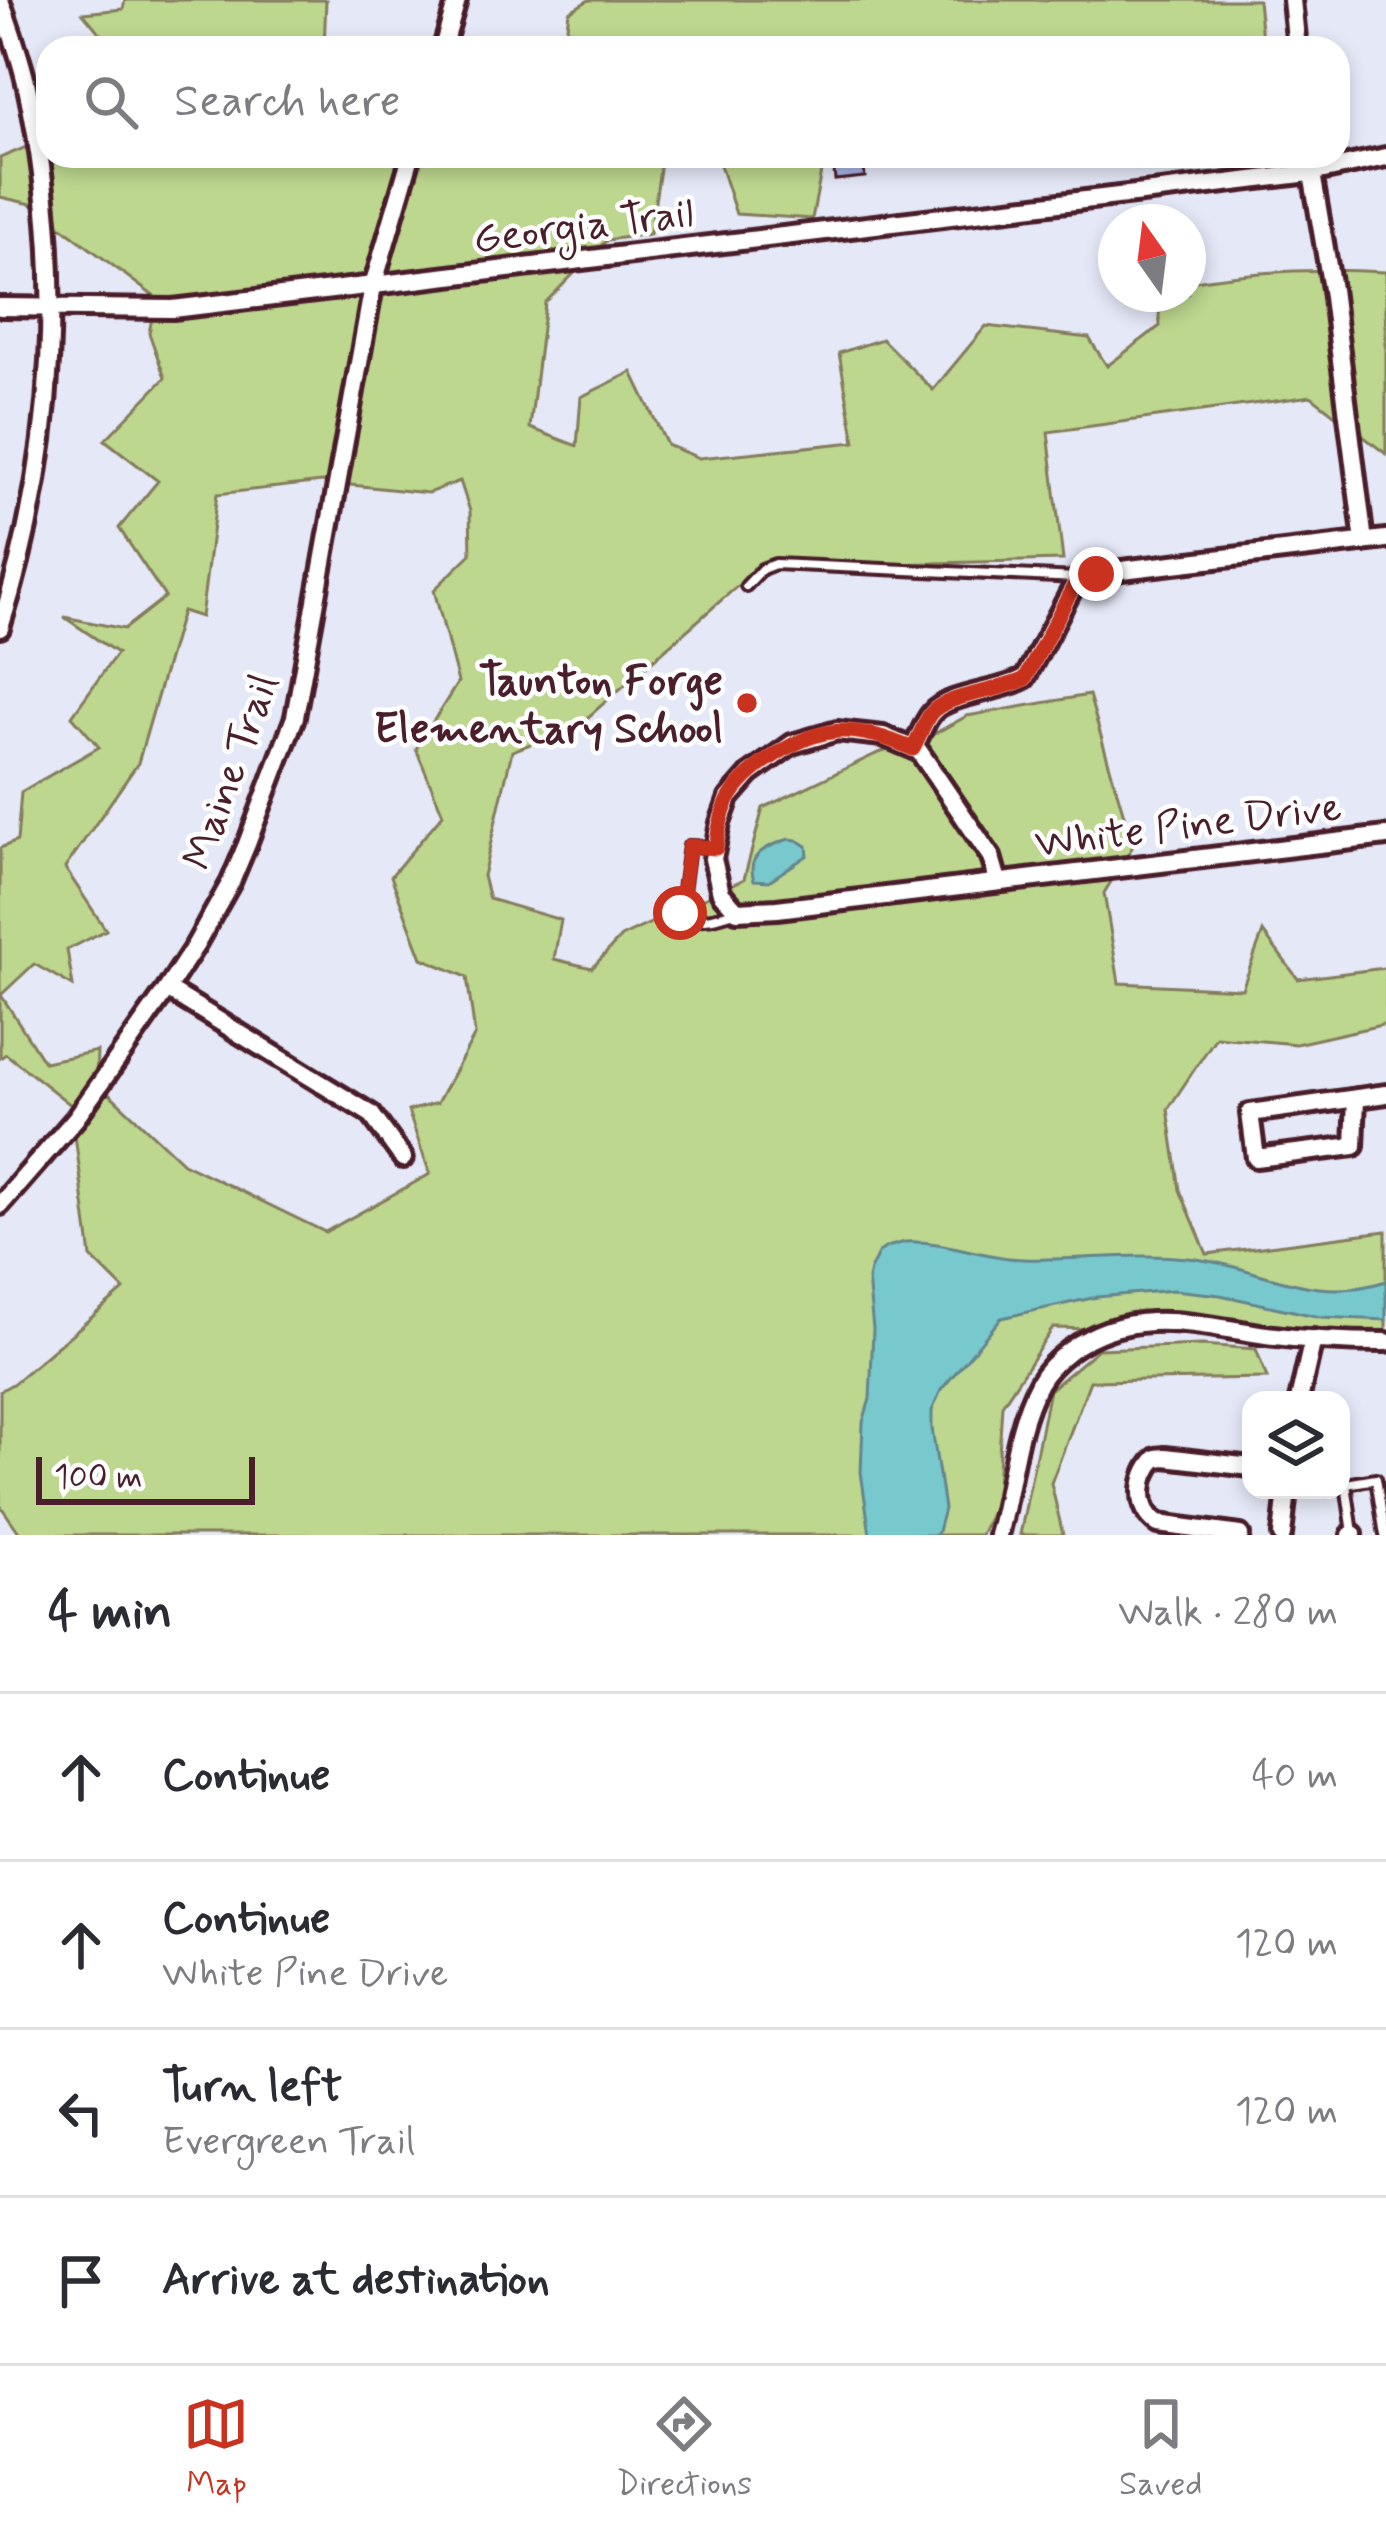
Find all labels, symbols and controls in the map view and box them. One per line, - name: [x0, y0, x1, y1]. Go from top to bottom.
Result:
- search box: [36, 36, 1350, 168]
- icon: search: [78, 69, 144, 135]
- text: Search here: [174, 73, 401, 132]
- street label: Georgia Trail: [470, 187, 697, 271]
- north arrow: [1098, 204, 1206, 312]
- route end: [1069, 547, 1123, 601]
- place label: Taunton Forge Elementary School: [374, 655, 723, 758]
- street label: Maine Trail: [171, 667, 293, 878]
- marker: Taunton Forge Elementary School: [734, 690, 760, 716]
- street label: White Pine Drive: [1032, 780, 1345, 873]
- route start: [653, 886, 707, 940]
- map controls: [1242, 1391, 1350, 1499]
- button: layers: [1242, 1391, 1350, 1499]
- scale bar: [36, 1451, 255, 1504]
- text: 100 m: [54, 1456, 143, 1500]
- text: 4 min: [48, 1580, 172, 1646]
- text: Walk · 280 m: [1118, 1588, 1338, 1639]
- icon: ahead: [48, 1744, 114, 1810]
- text: Continue: [162, 1747, 330, 1806]
- text: 40 m: [1251, 1751, 1338, 1802]
- text: Continue: [162, 1890, 330, 1949]
- icon: ahead: [48, 1912, 114, 1978]
- text: 120 m: [1235, 1919, 1338, 1970]
- text: White Pine Drive: [162, 1949, 448, 2000]
- text: Turn left: [162, 2058, 342, 2117]
- icon: left: [48, 2080, 114, 2146]
- text: 120 m: [1235, 2087, 1338, 2138]
- text: Evergreen Trail: [162, 2117, 415, 2168]
- icon: arrive: [48, 2248, 114, 2314]
- text: Arrive at destination: [162, 2251, 550, 2310]
- tab: Map: [183, 2391, 249, 2507]
- tab: Directions: [616, 2391, 752, 2507]
- tab: Saved: [1119, 2391, 1203, 2507]

